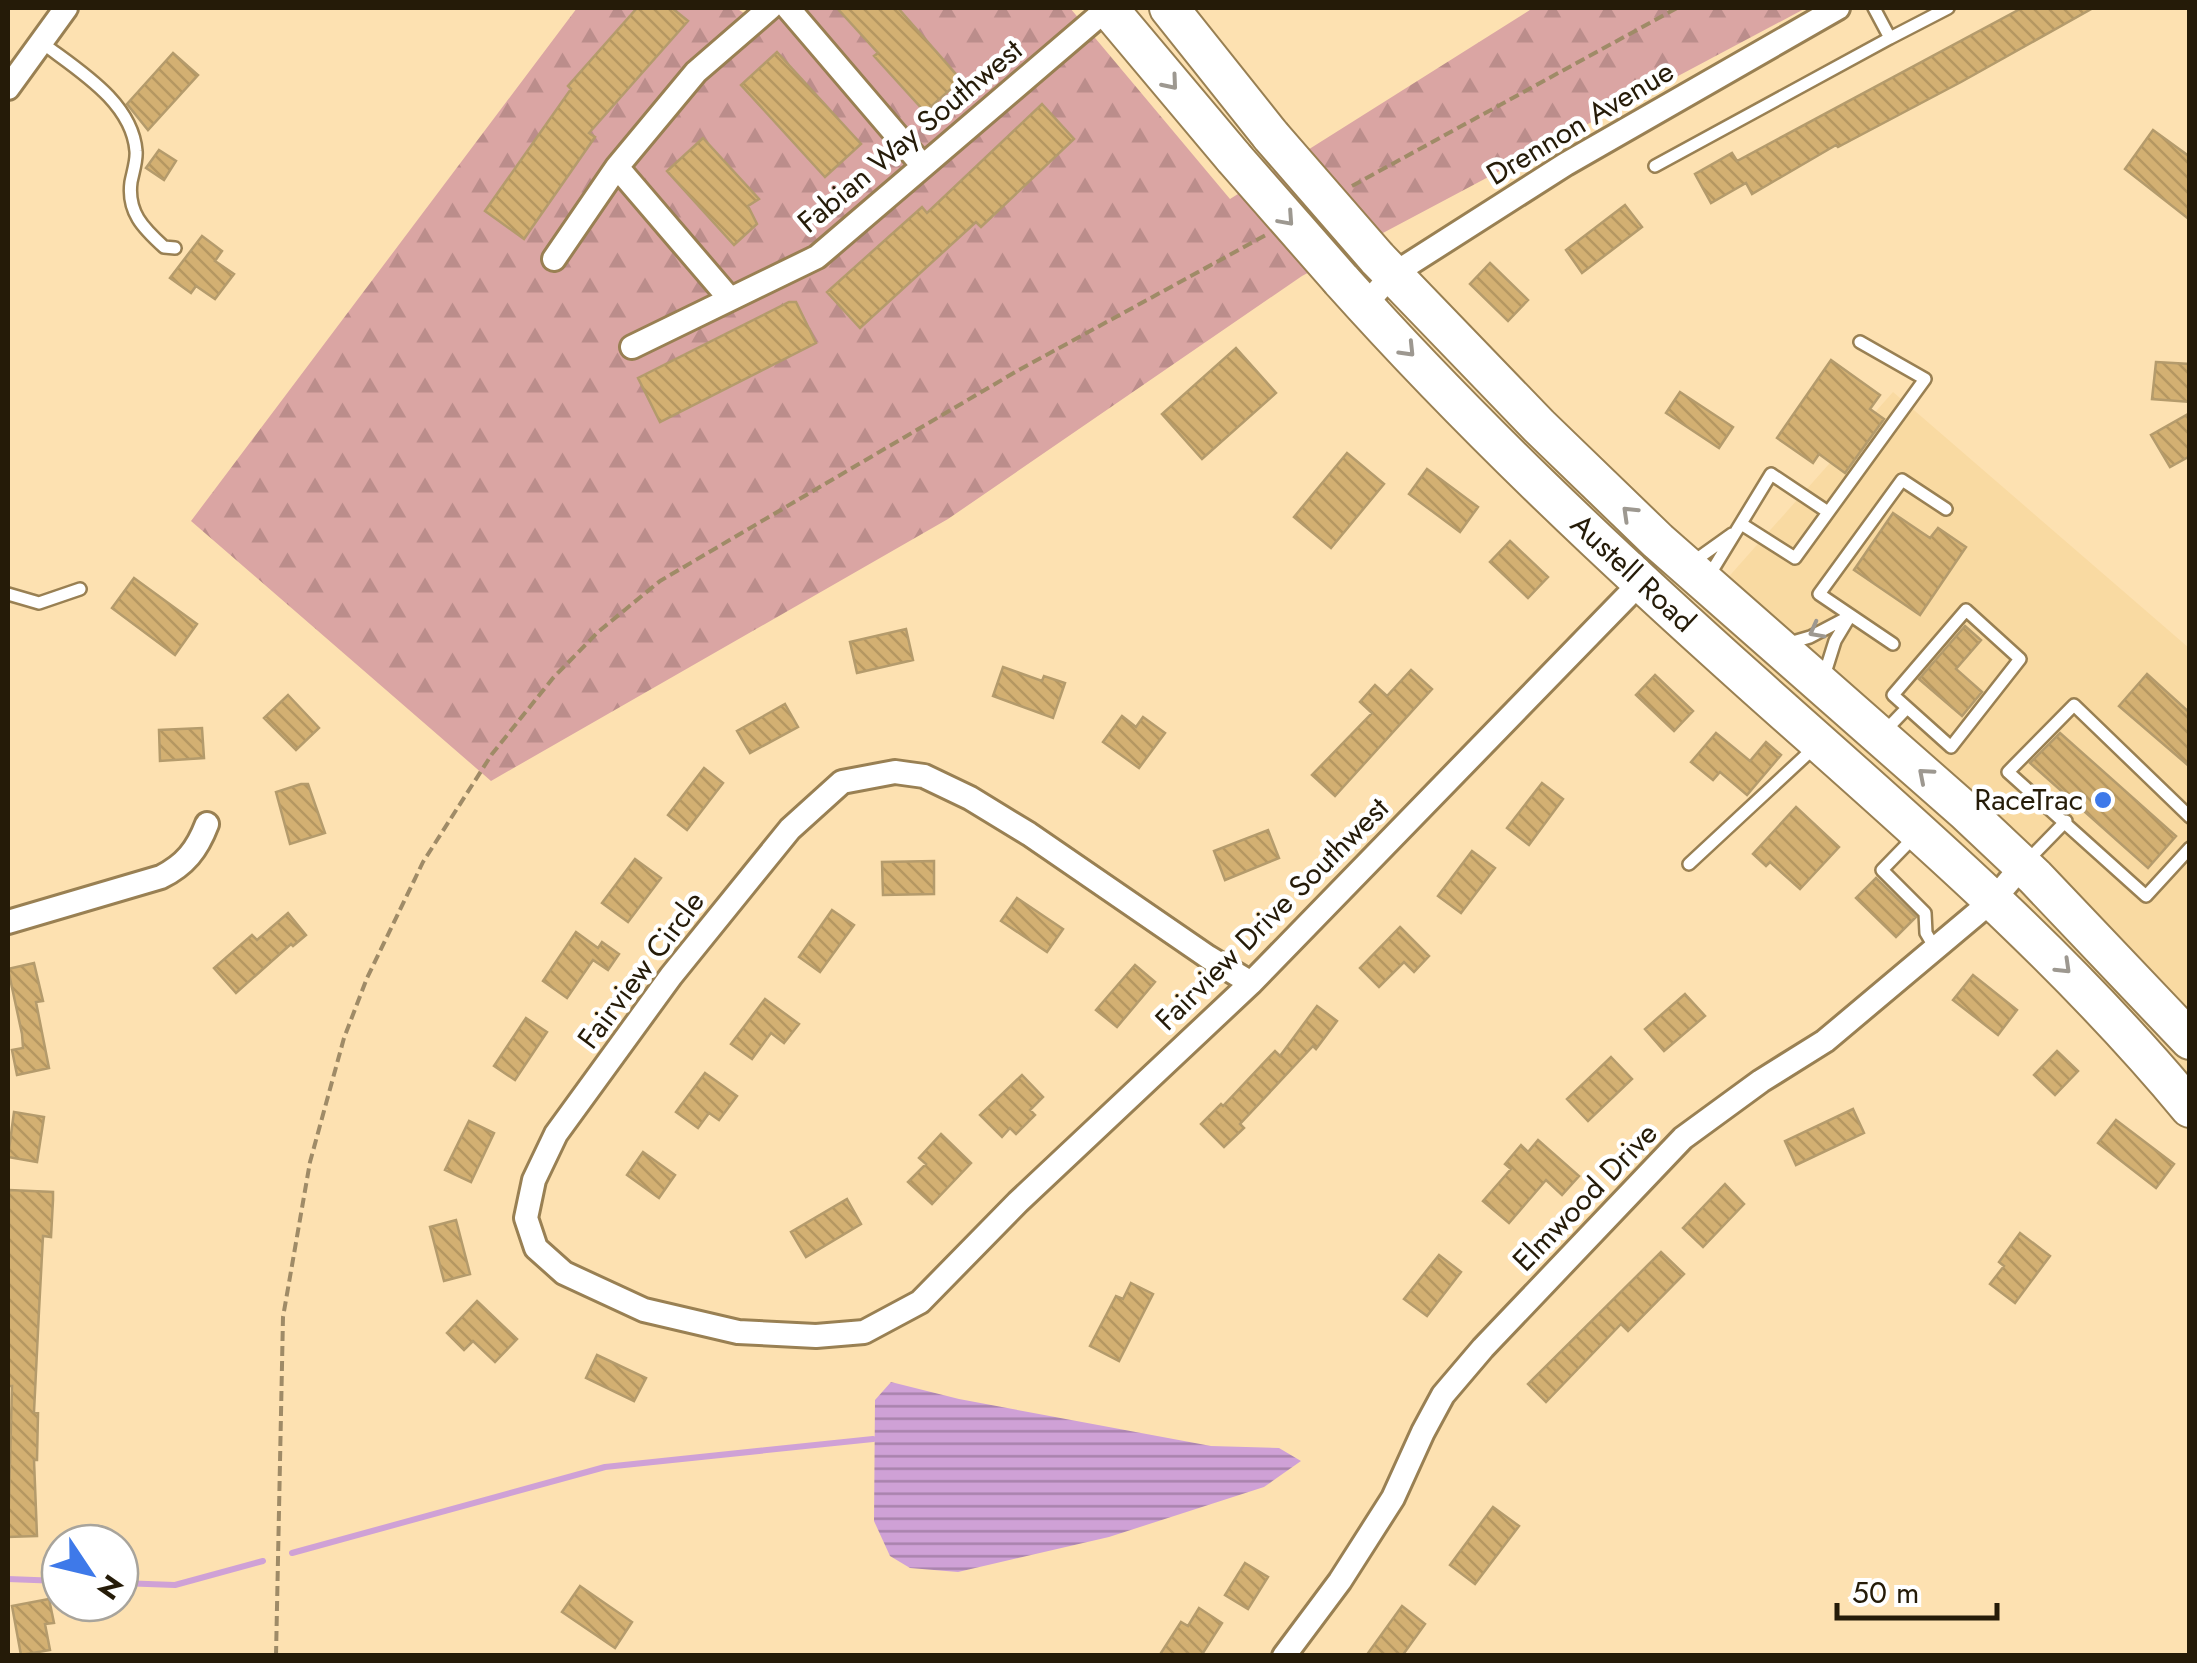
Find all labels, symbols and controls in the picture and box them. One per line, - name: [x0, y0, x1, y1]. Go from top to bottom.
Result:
- street label: Fabian Way Southwest: [788, 28, 1032, 243]
- street label: Drennon Avenue: [1478, 50, 1682, 196]
- one-way arrow: [1159, 71, 1177, 89]
- one-way arrow: [1276, 207, 1294, 226]
- one-way arrow: [1396, 339, 1414, 357]
- street label: Austell Road: [1561, 503, 1705, 642]
- one-way arrow: [1623, 507, 1641, 525]
- one-way arrow: [1809, 619, 1827, 639]
- one-way arrow: [1918, 769, 1937, 787]
- place label: RaceTrac: [1974, 778, 2083, 821]
- street label: Fairview Drive Southwest: [1145, 787, 1399, 1040]
- marker: RaceTrac: [2092, 789, 2114, 811]
- street label: Fairview Circle: [567, 882, 714, 1058]
- one-way arrow: [2052, 955, 2070, 973]
- street label: Elmwood Drive: [1502, 1113, 1667, 1281]
- north arrow: [40, 1523, 140, 1623]
- scale bar: [1837, 1558, 1997, 1620]
- text: N: [87, 1566, 133, 1608]
- text: 50 m: [1852, 1571, 1919, 1614]

